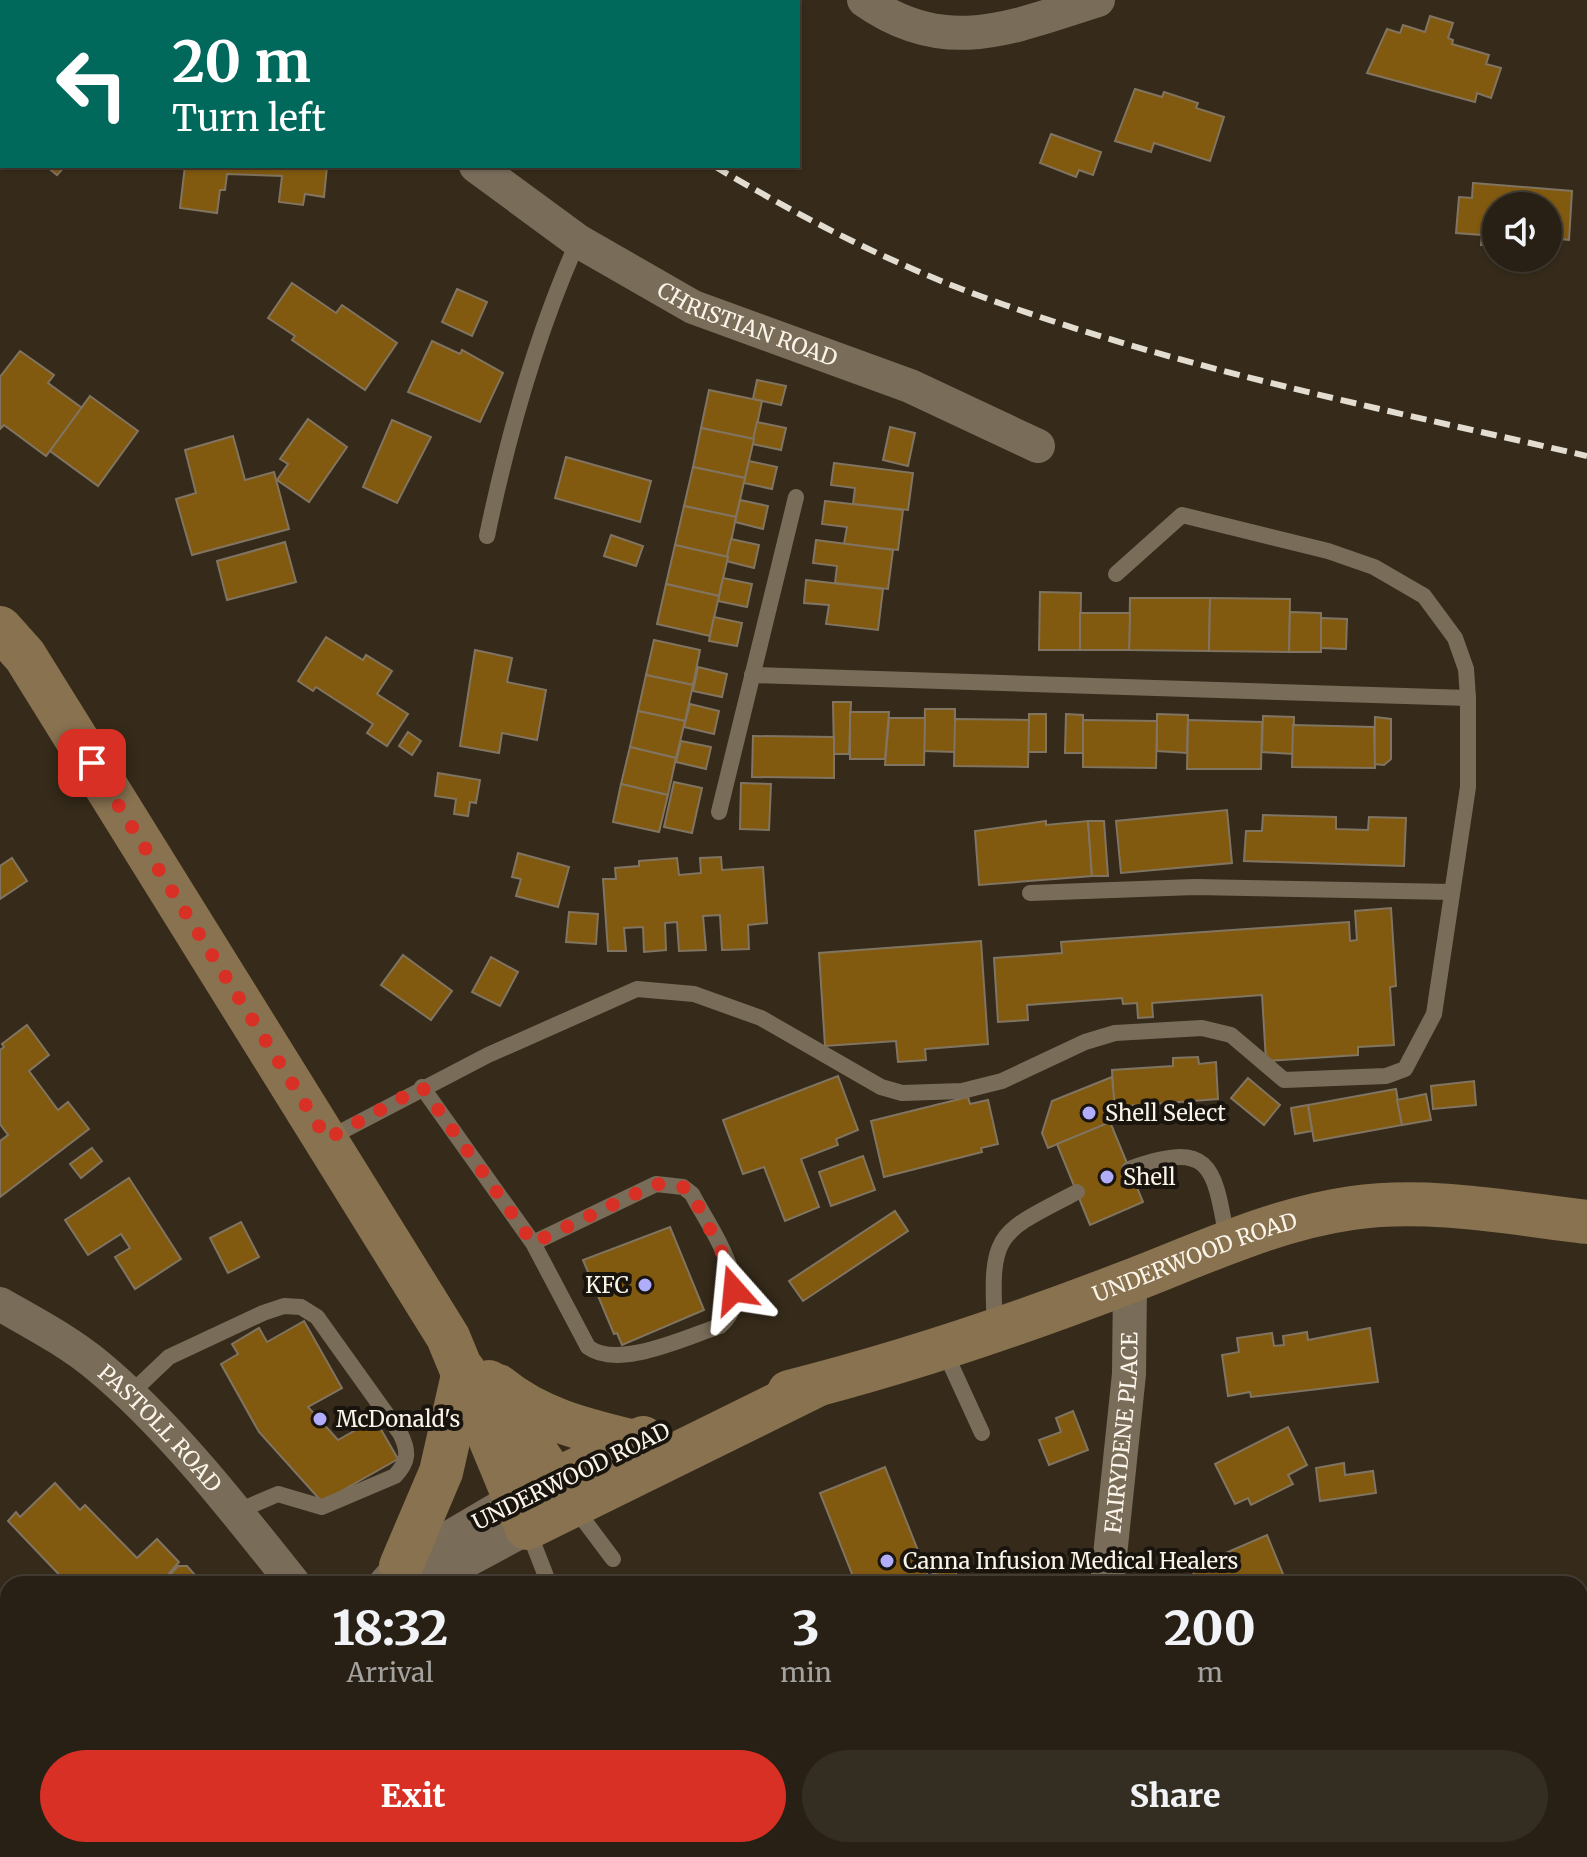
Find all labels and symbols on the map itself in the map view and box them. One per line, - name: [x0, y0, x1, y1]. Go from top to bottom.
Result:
- street label: CHRISTIAN ROAD: [652, 275, 841, 372]
- pin: [58, 729, 126, 797]
- place label: Shell Select: [1105, 1099, 1226, 1127]
- marker: Shell Select: [1080, 1104, 1098, 1122]
- place label: Shell: [1123, 1163, 1176, 1191]
- marker: Shell: [1098, 1168, 1116, 1186]
- street label: UNDERWOOD ROAD: [1089, 1206, 1300, 1308]
- position arrow: [692, 1248, 776, 1332]
- place label: KFC: [585, 1271, 629, 1299]
- marker: KFC: [636, 1276, 654, 1294]
- street label: FAIRYDENE PLACE: [1098, 1332, 1143, 1535]
- street label: PASTOLL ROAD: [92, 1358, 228, 1498]
- place label: McDonald's: [336, 1405, 460, 1433]
- marker: McDonald's: [311, 1410, 329, 1428]
- street label: UNDERWOOD ROAD: [468, 1416, 674, 1536]
- place label: Canna Infusion Medical Healers: [903, 1547, 1238, 1575]
- marker: Canna Infusion Medical Healers: [878, 1552, 896, 1570]

